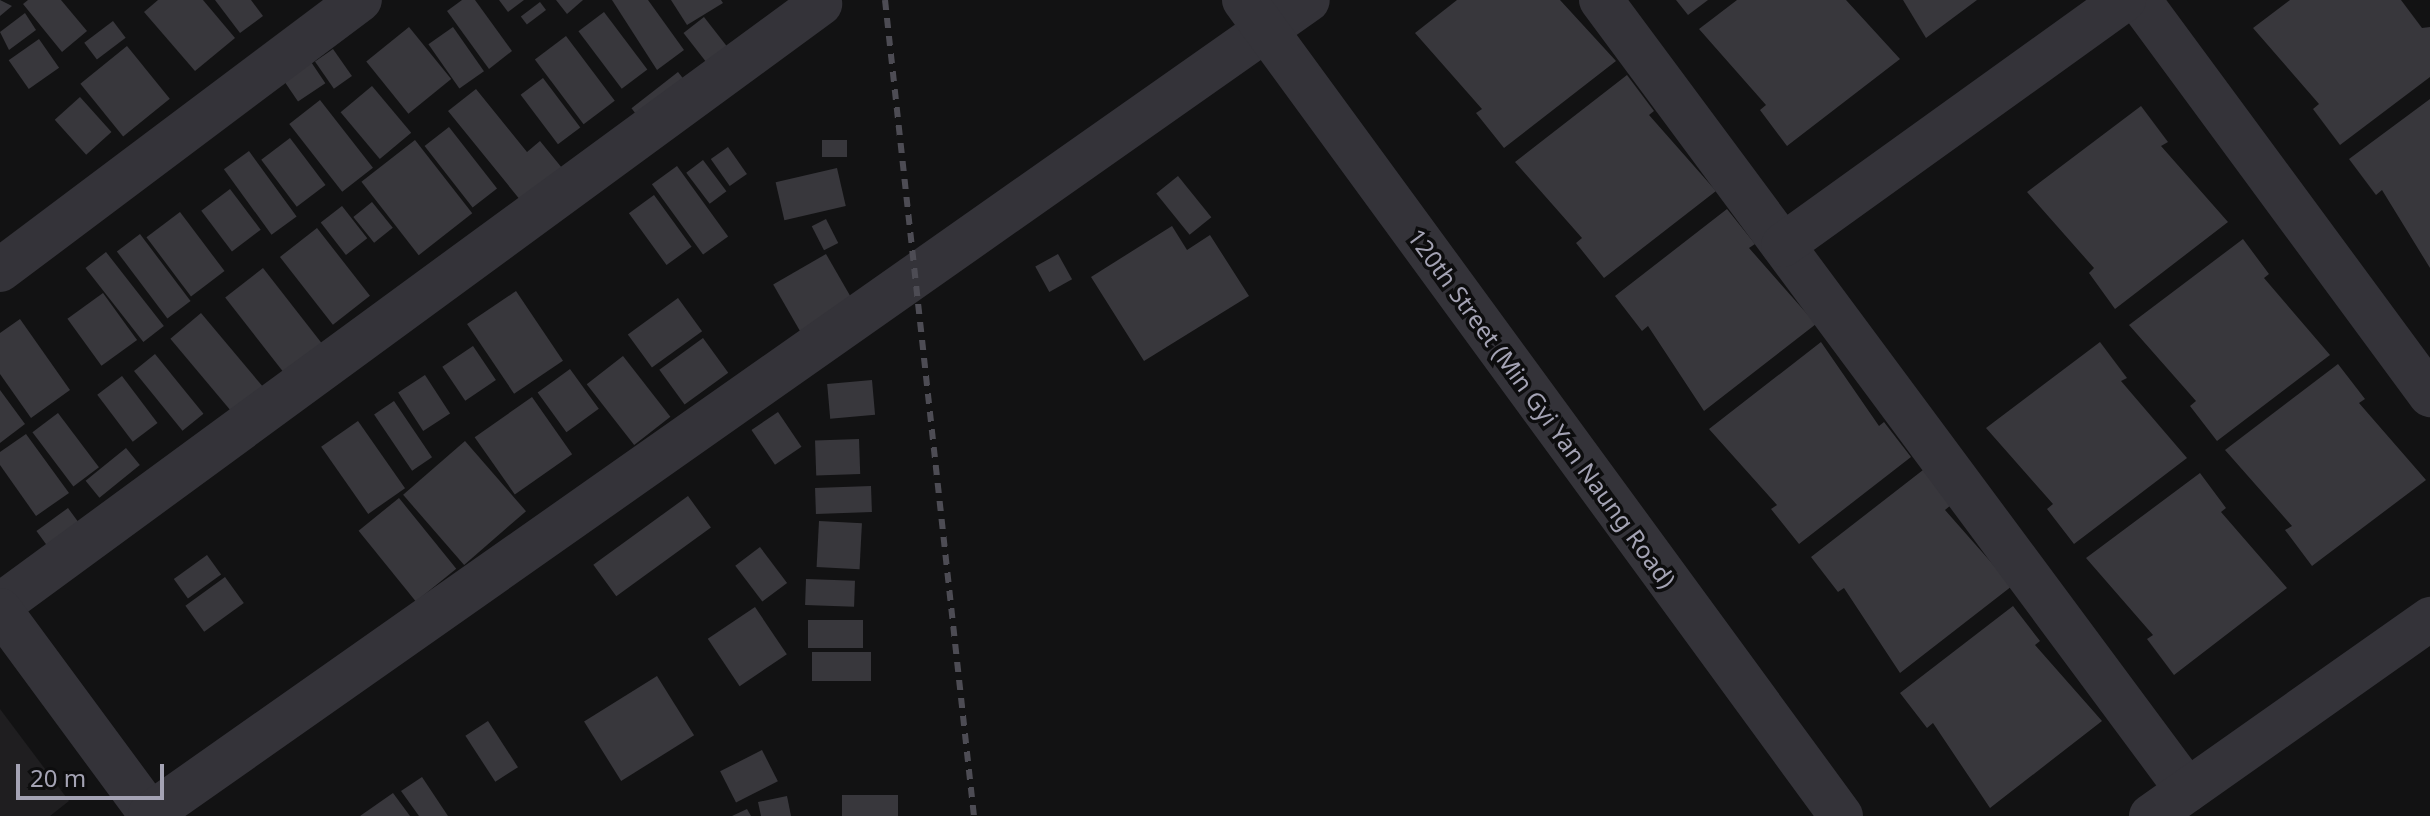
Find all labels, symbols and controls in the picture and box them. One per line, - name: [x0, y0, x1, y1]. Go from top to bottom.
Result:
- street label: 120th Street (Min Gyi Yan Naung Road): [1402, 223, 1682, 593]
- scale bar: [20, 748, 168, 798]
- text: 20 m: [30, 761, 86, 794]

